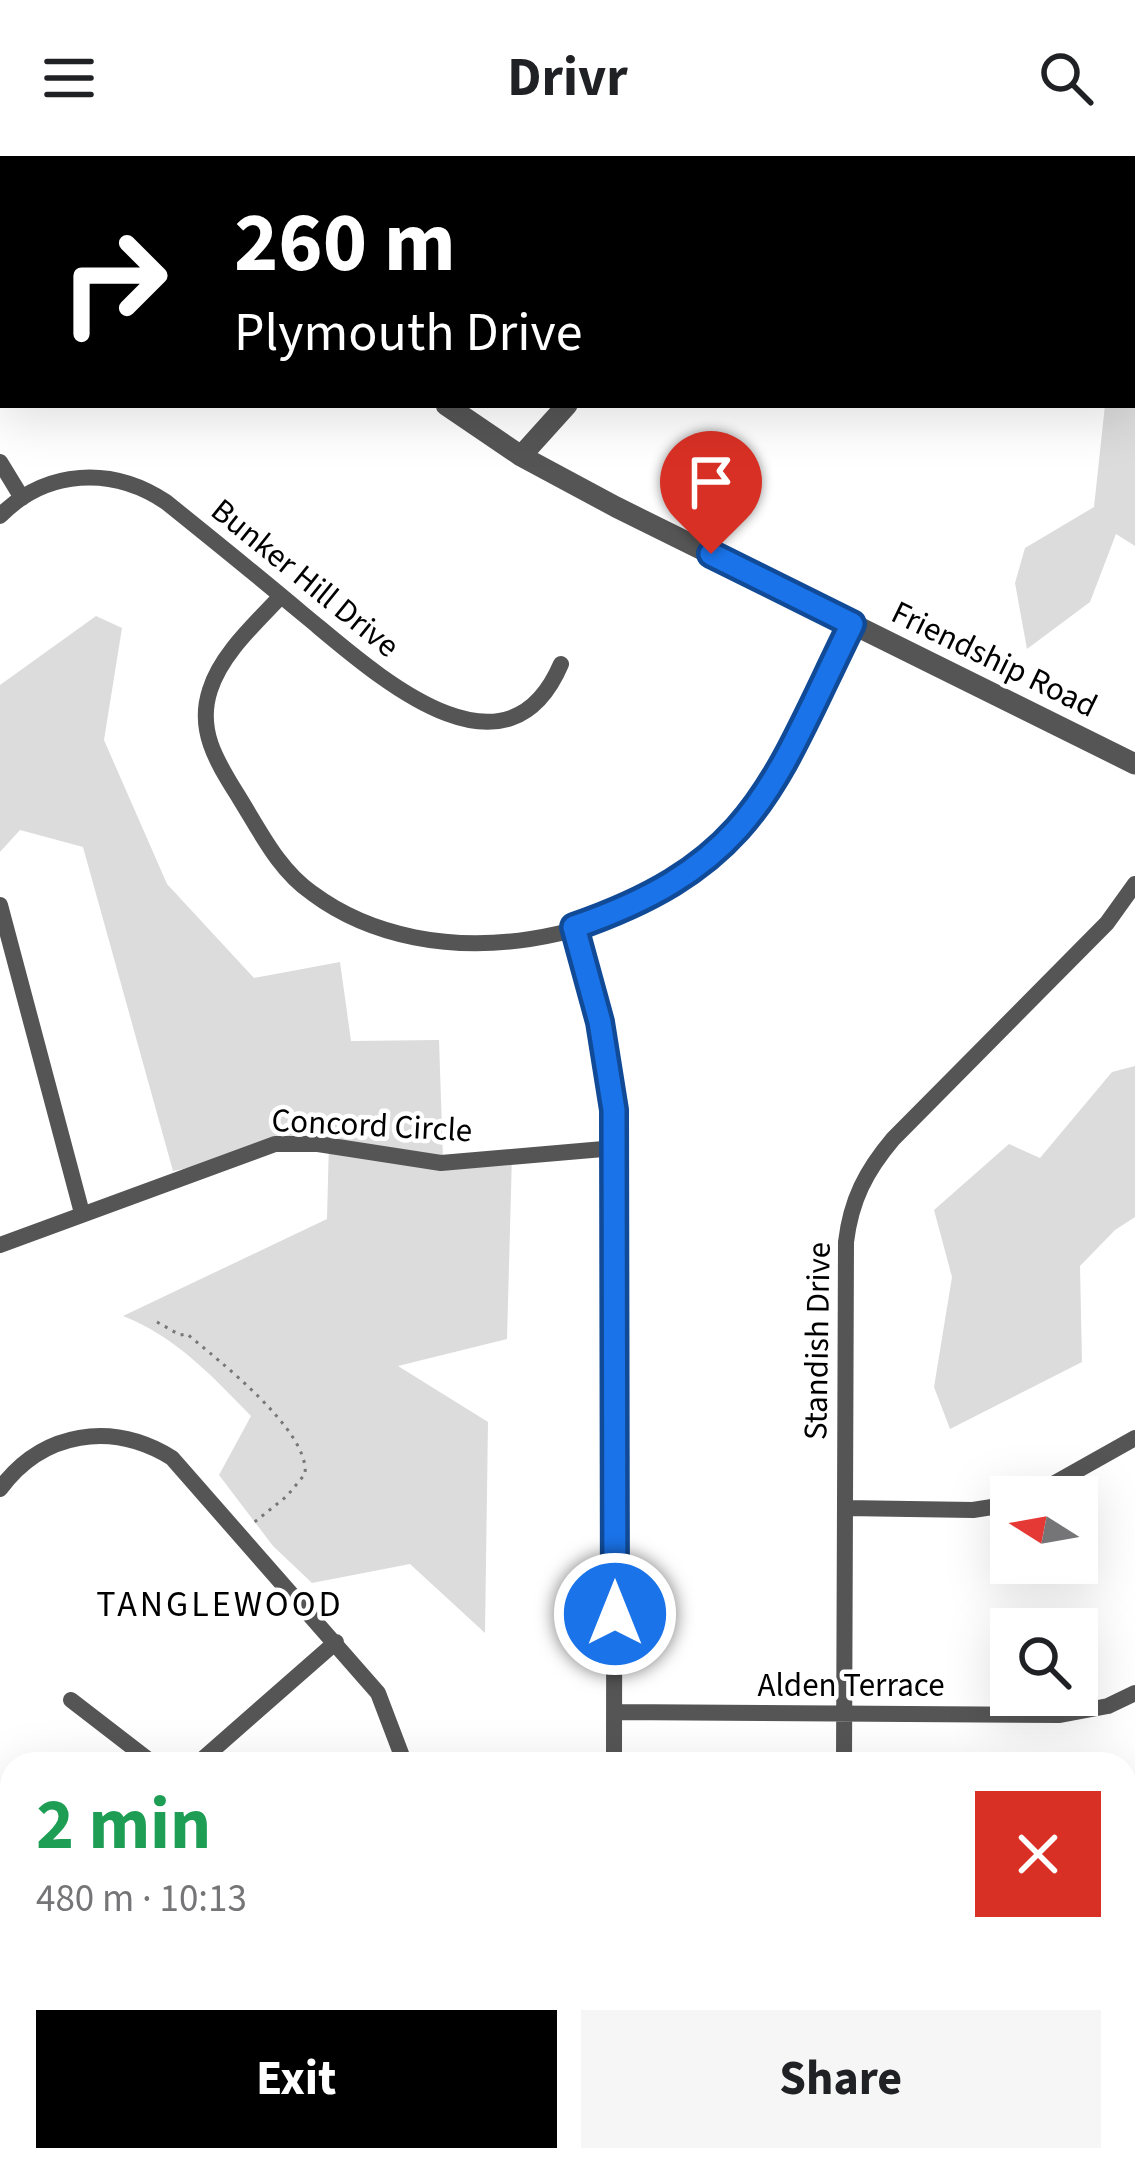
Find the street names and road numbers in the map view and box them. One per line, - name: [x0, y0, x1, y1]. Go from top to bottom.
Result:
- street label: Bunker Hill Drive: [201, 487, 409, 669]
- street label: Friendship Road: [884, 589, 1105, 729]
- street label: Concord Circle: [270, 1097, 473, 1154]
- street label: Standish Drive: [792, 1241, 843, 1441]
- street label: Alden Terrace: [757, 1662, 945, 1709]

